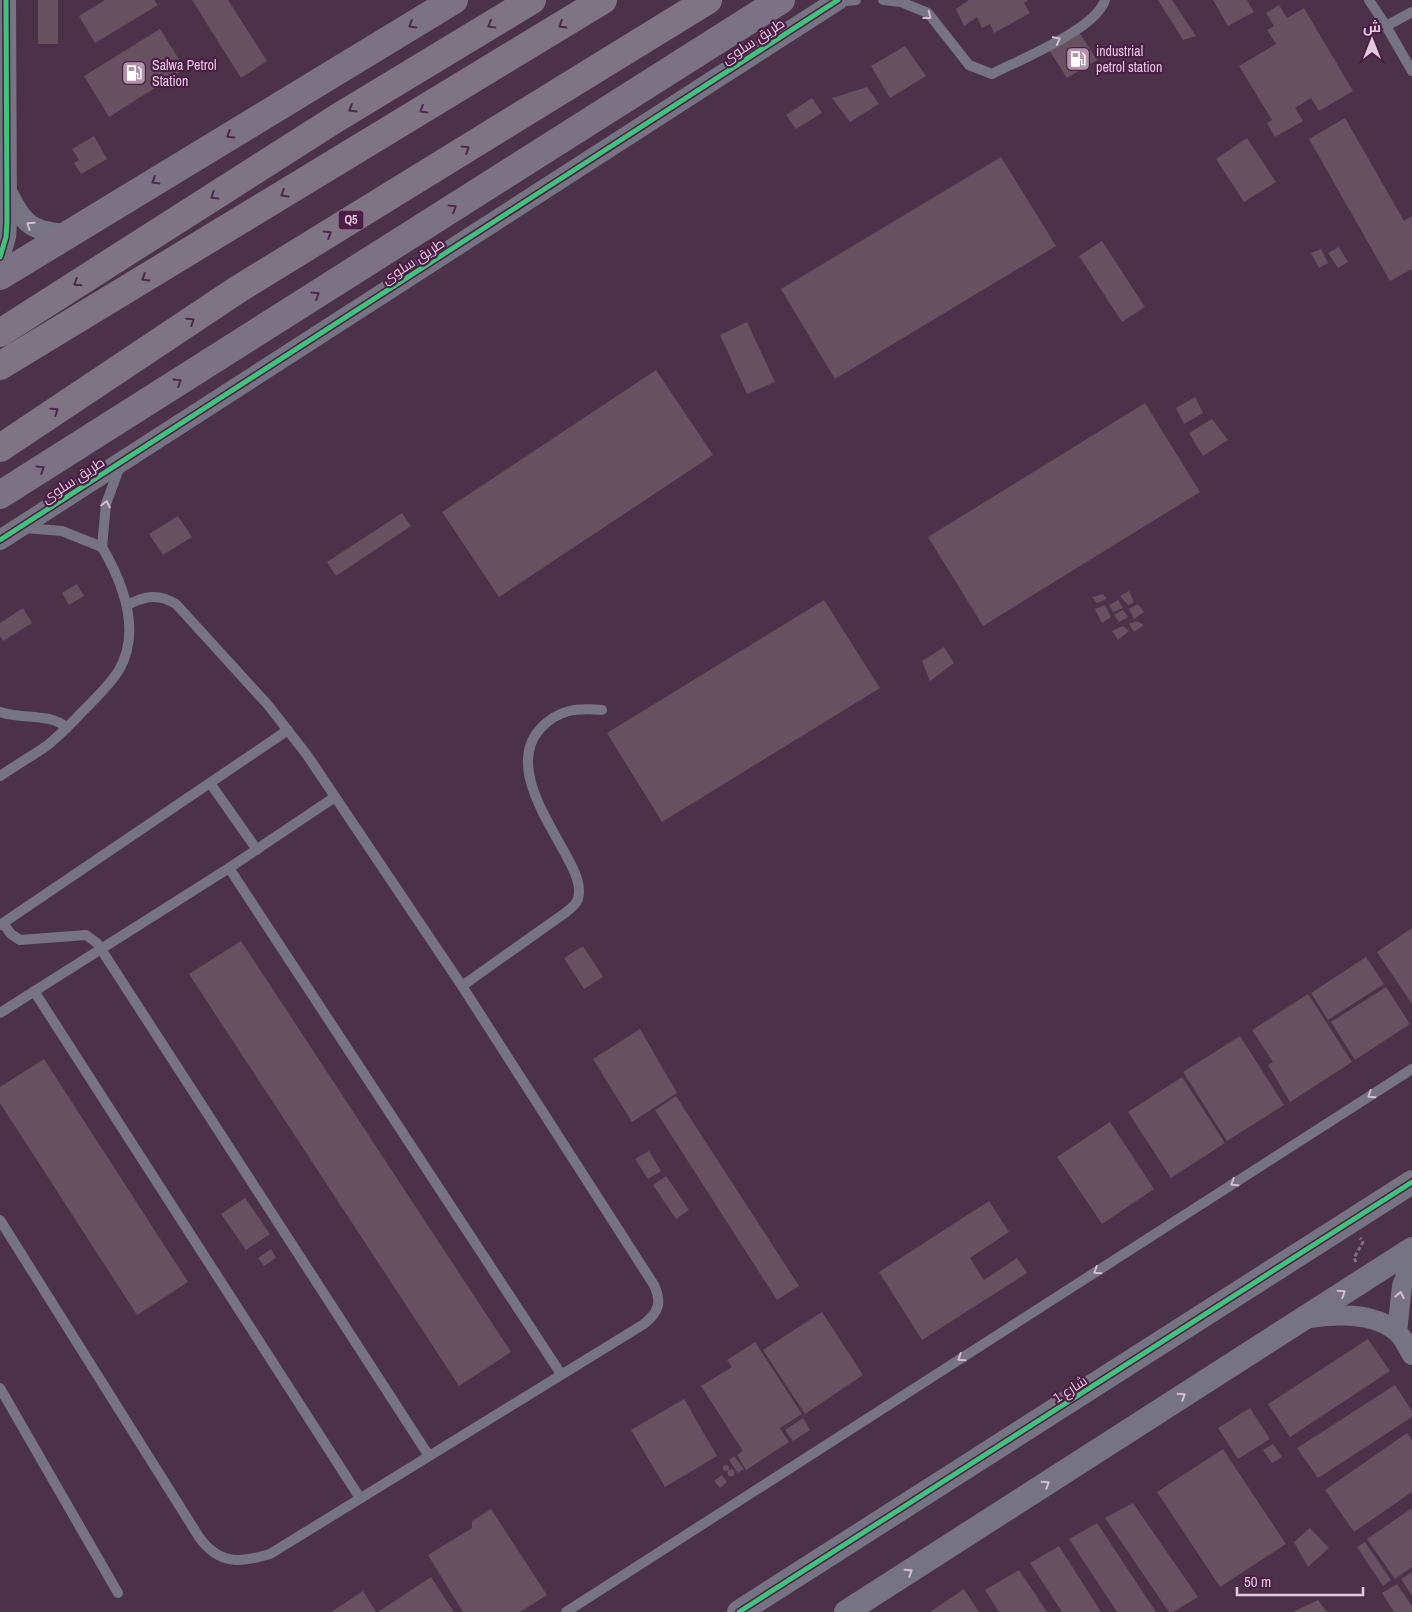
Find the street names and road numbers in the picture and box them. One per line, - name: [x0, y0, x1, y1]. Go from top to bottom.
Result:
- street label: طريق سلوى: [718, 14, 788, 68]
- road number: Q5: [338, 210, 364, 230]
- street label: طريق سلوى: [378, 234, 448, 288]
- street label: طريق سلوى: [38, 453, 108, 507]
- street label: شارع 1: [1050, 1371, 1090, 1407]

